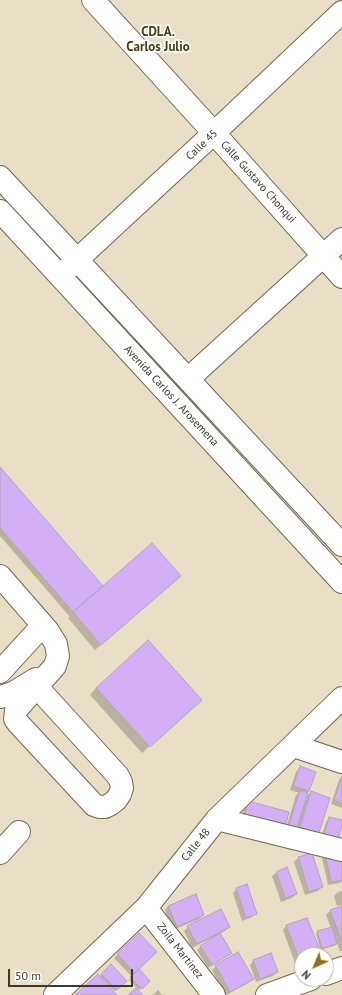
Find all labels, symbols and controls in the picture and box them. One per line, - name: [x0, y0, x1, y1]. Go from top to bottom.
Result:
- district label: CDLA. Carlos Julio: [126, 24, 190, 55]
- street label: Calle 45: [183, 127, 221, 163]
- street label: Calle Gustavo Chonqui: [218, 138, 298, 226]
- street label: Avenida Carlos J. Arosemena: [121, 343, 221, 449]
- street label: Calle 48: [179, 826, 213, 864]
- street label: Zoila Martinez: [154, 920, 206, 982]
- north arrow: [294, 947, 334, 987]
- scale bar: [10, 961, 135, 987]
- text: N: [299, 967, 314, 982]
- text: 50 m: [15, 968, 41, 983]

